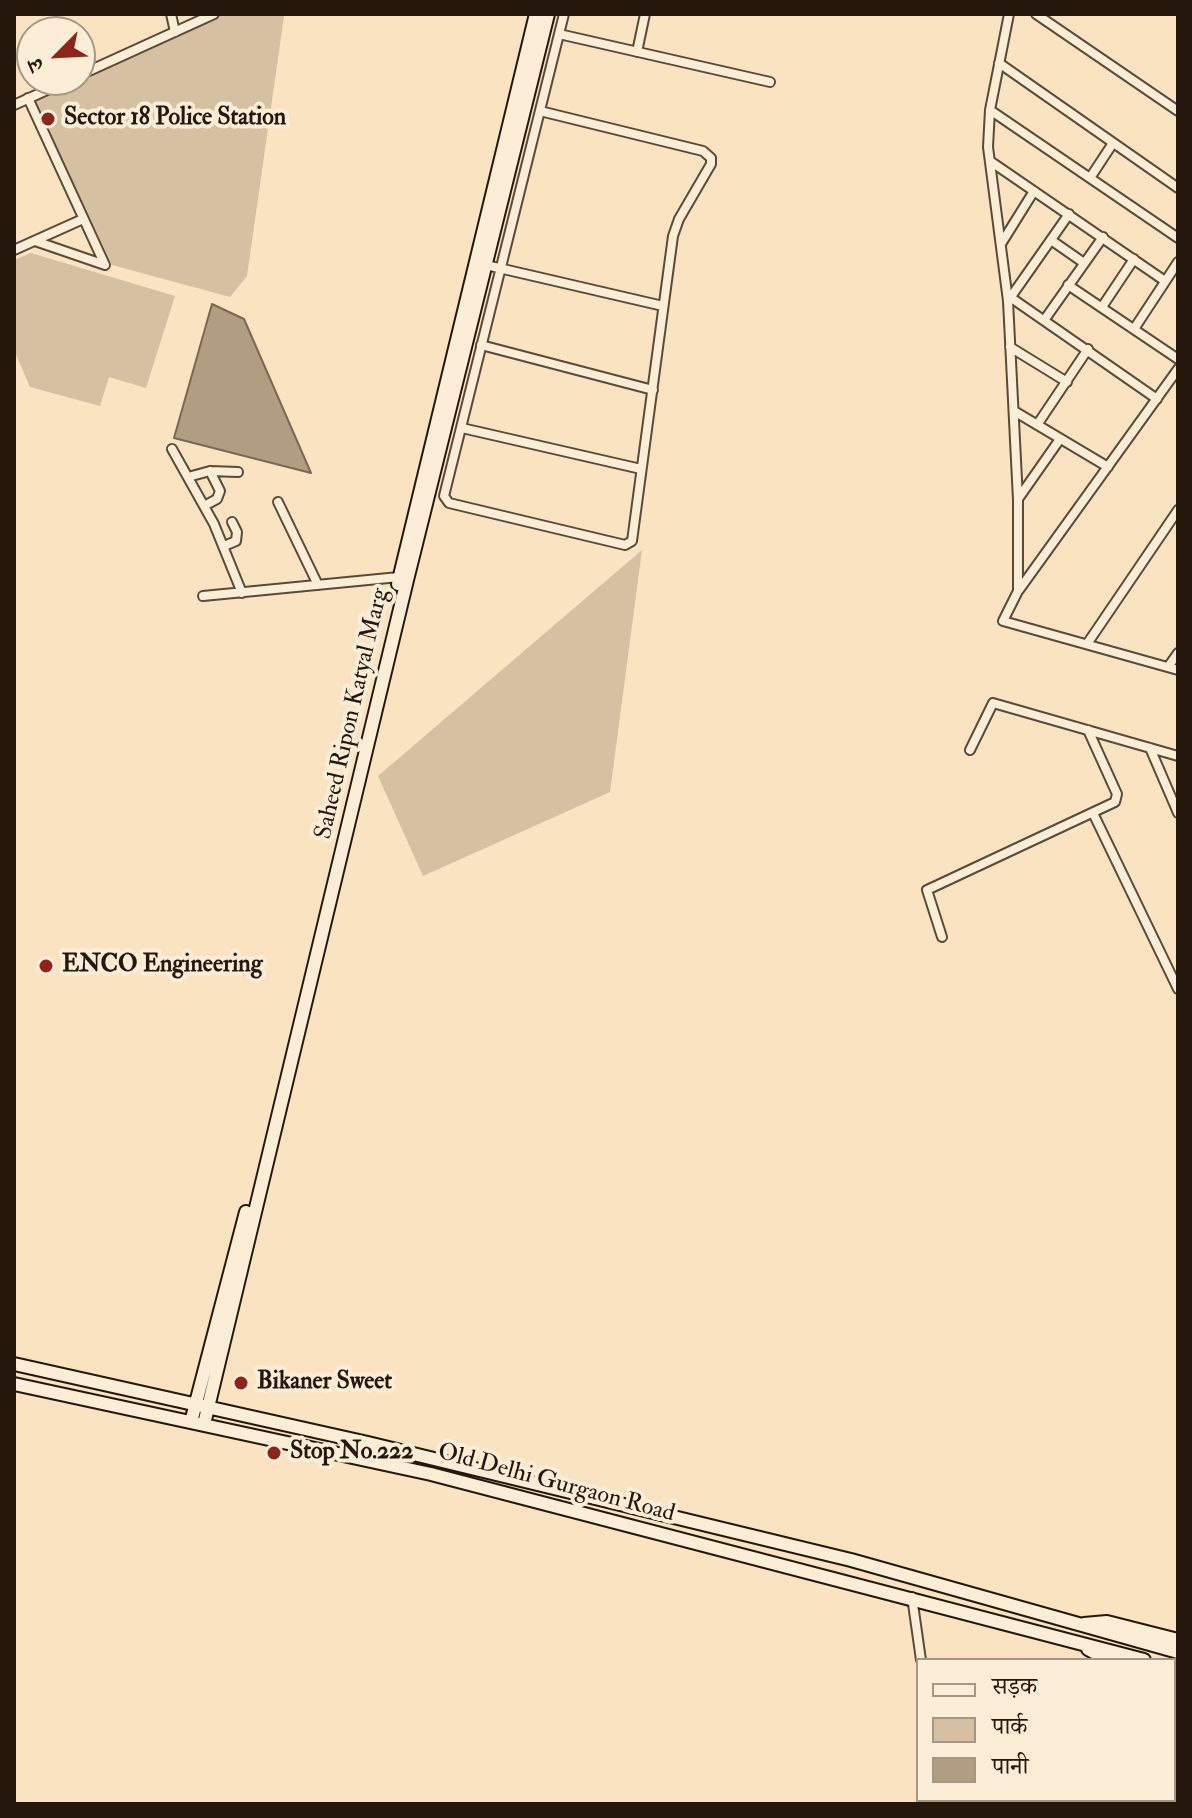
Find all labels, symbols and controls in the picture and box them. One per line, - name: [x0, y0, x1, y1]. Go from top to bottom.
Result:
- north arrow: [16, 16, 96, 96]
- text: उ: [21, 54, 51, 76]
- place label: Sector 18 Police Station: [64, 105, 286, 133]
- marker: Sector 18 Police Station: [39, 110, 57, 128]
- street label: Saheed Ripon Katyal Marg: [310, 586, 396, 842]
- place label: ENCO Engineering: [62, 952, 262, 980]
- marker: ENCO Engineering: [37, 957, 55, 975]
- place label: Bikaner Sweet: [257, 1369, 392, 1397]
- marker: Bikaner Sweet: [232, 1374, 250, 1392]
- street label: Old Delhi Gurgaon Road: [434, 1438, 678, 1530]
- place label: Stop No.222: [290, 1439, 413, 1467]
- marker: Stop No.222: [265, 1444, 283, 1462]
- legend: [916, 1658, 1176, 1802]
- text: सड़क: [992, 1671, 1037, 1702]
- text: पार्क: [992, 1711, 1027, 1742]
- text: पानी: [992, 1751, 1029, 1782]

